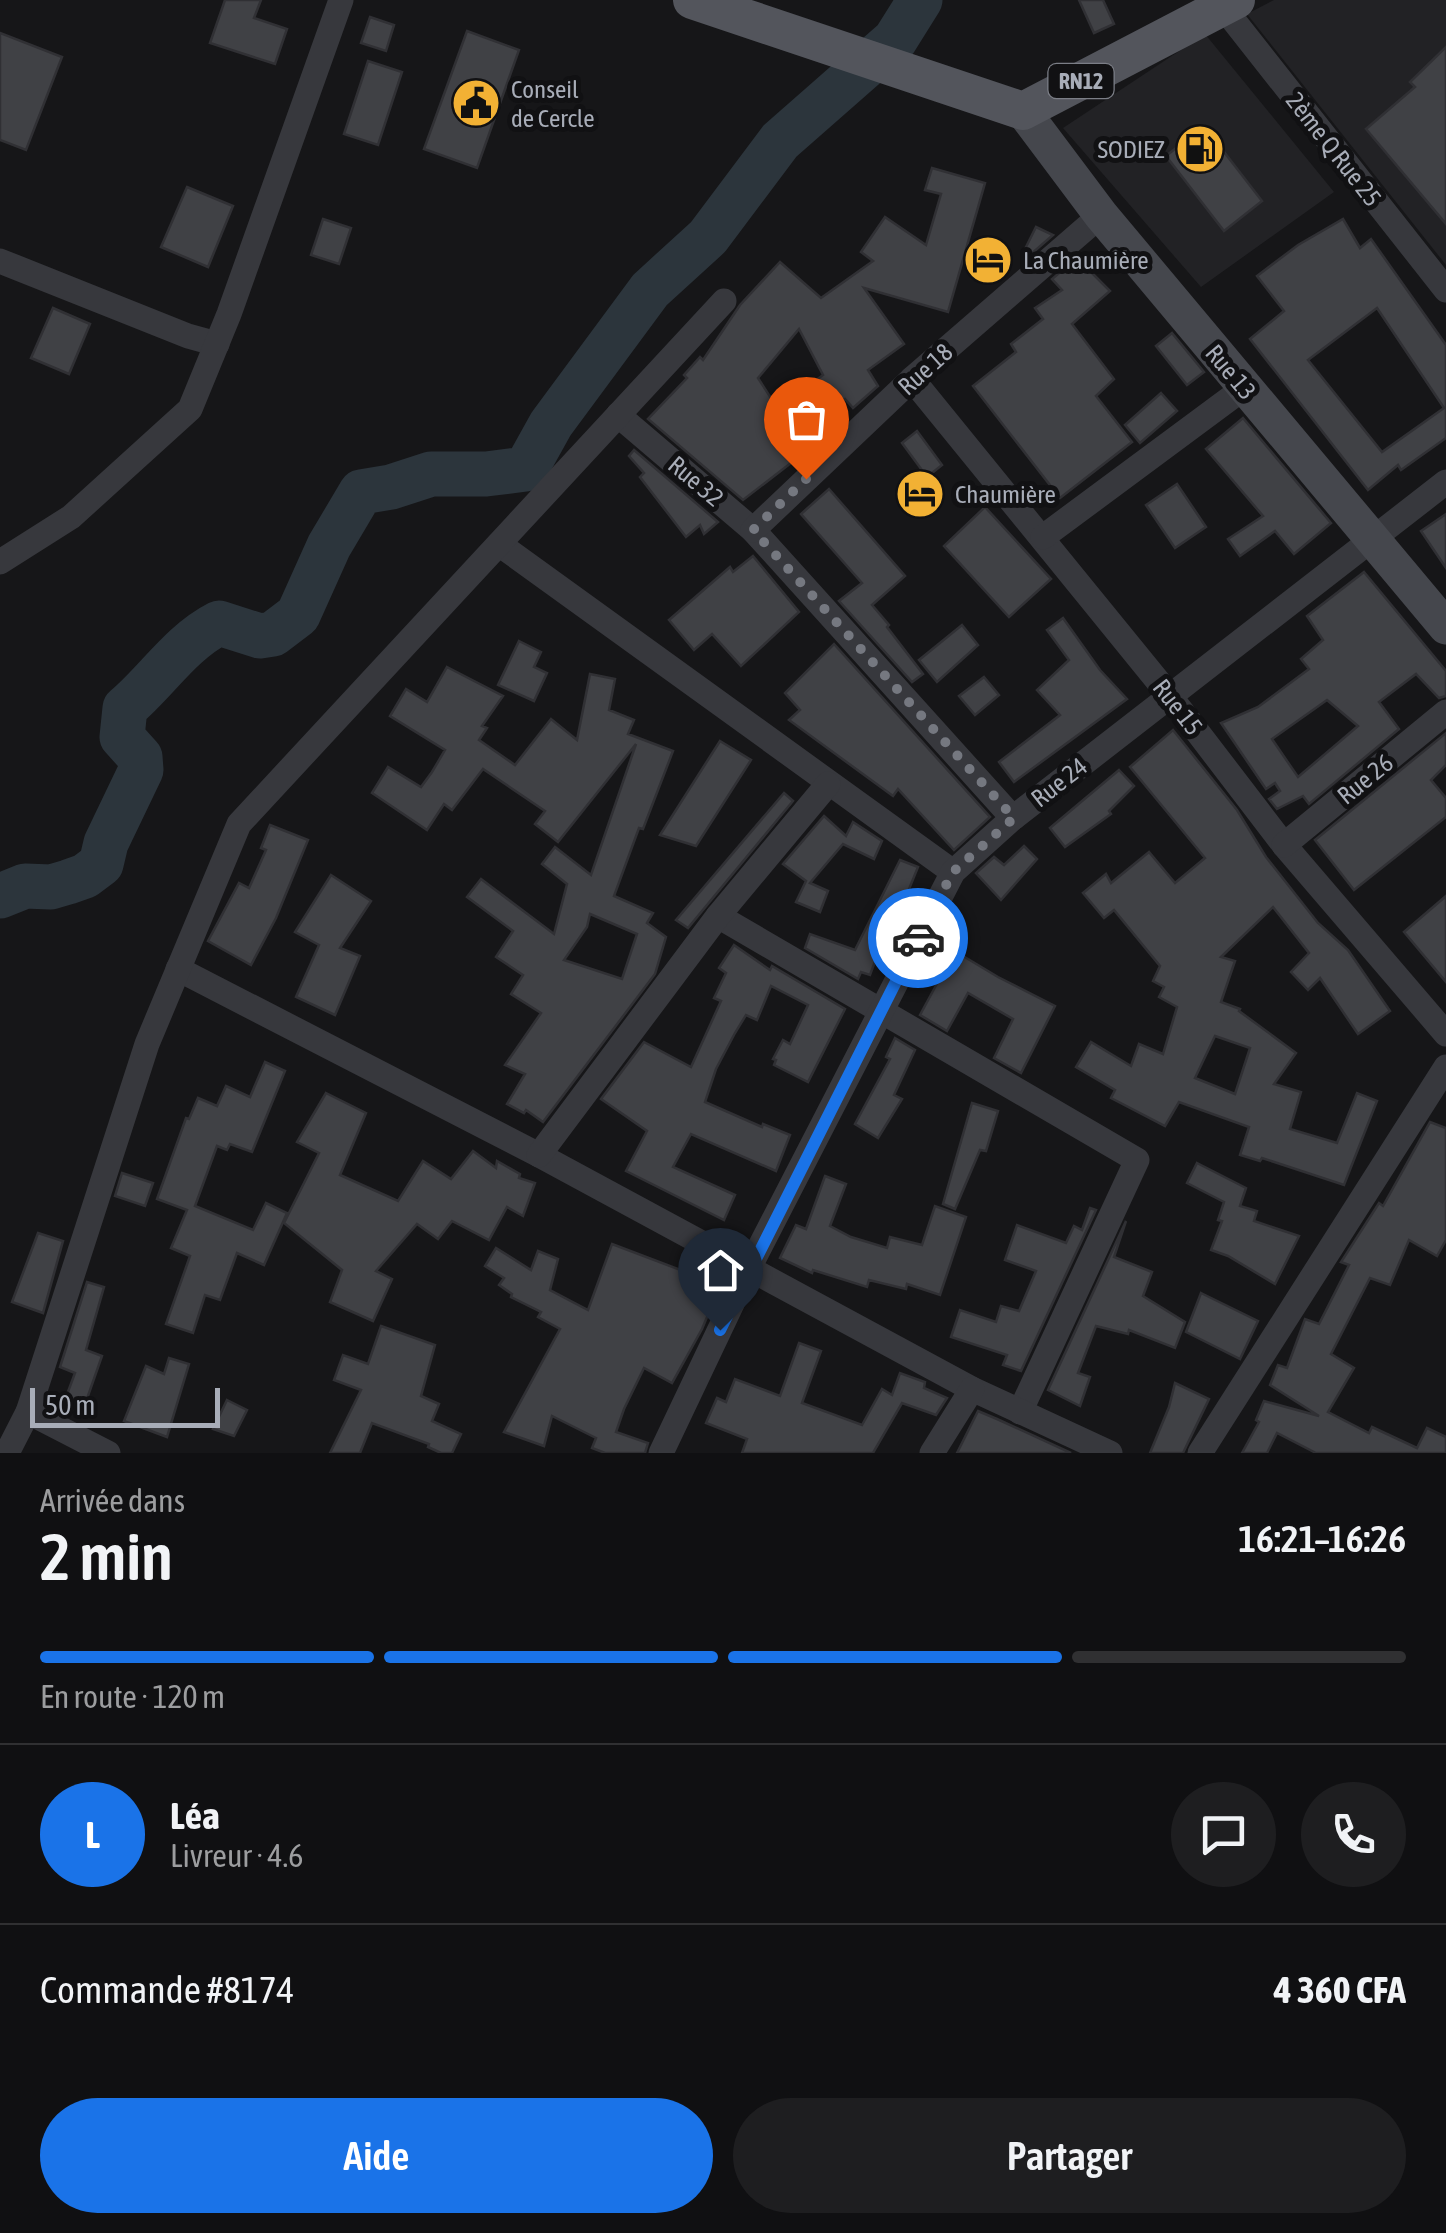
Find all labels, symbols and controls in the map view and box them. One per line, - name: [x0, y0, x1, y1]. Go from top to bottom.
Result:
- road number: RN12: [1048, 64, 1114, 98]
- place label: Conseil de Cercle: [511, 75, 595, 132]
- public building icon: Conseil de Cercle: [450, 77, 502, 129]
- street label: 2ème Q Rue 25: [1281, 86, 1387, 212]
- fuel station icon: SODIEZ: [1174, 123, 1226, 175]
- place label: SODIEZ: [1098, 135, 1165, 163]
- hotel icon: La Chaumière: [962, 234, 1014, 286]
- place label: La Chaumière: [1023, 246, 1149, 274]
- street label: Rue 18: [892, 338, 958, 400]
- street label: Rue 13: [1200, 339, 1262, 405]
- pin: [764, 377, 849, 480]
- icon: bag: [779, 392, 834, 447]
- street label: Rue 32: [663, 450, 729, 512]
- hotel icon: Chaumière: [894, 468, 946, 520]
- place label: Chaumière: [955, 480, 1056, 508]
- street label: Rue 15: [1148, 674, 1208, 740]
- street label: Rue 26: [1332, 748, 1398, 810]
- street label: Rue 24: [1026, 752, 1092, 812]
- courier: [868, 888, 968, 988]
- icon: car: [891, 911, 946, 966]
- pin: [678, 1228, 763, 1331]
- icon: home: [693, 1243, 748, 1298]
- scale bar: [30, 1383, 220, 1428]
- text: 50 m: [45, 1389, 95, 1421]
- text: Arrivée dans: [40, 1482, 185, 1519]
- text: 16:21–16:26: [1238, 1517, 1406, 1560]
- text: 2 min: [40, 1519, 173, 1594]
- text: En route · 120 m: [40, 1678, 225, 1715]
- button: chat: [1171, 1782, 1276, 1887]
- button: phone: [1301, 1782, 1406, 1887]
- text: Léa: [170, 1794, 220, 1837]
- text: L: [85, 1813, 100, 1856]
- text: Livreur · 4.6: [170, 1837, 303, 1874]
- text: Commande #8174: [40, 1968, 294, 2011]
- text: 4 360 CFA: [1274, 1968, 1406, 2011]
- button: Aide: [40, 2098, 713, 2213]
- button: Partager: [733, 2098, 1406, 2213]

